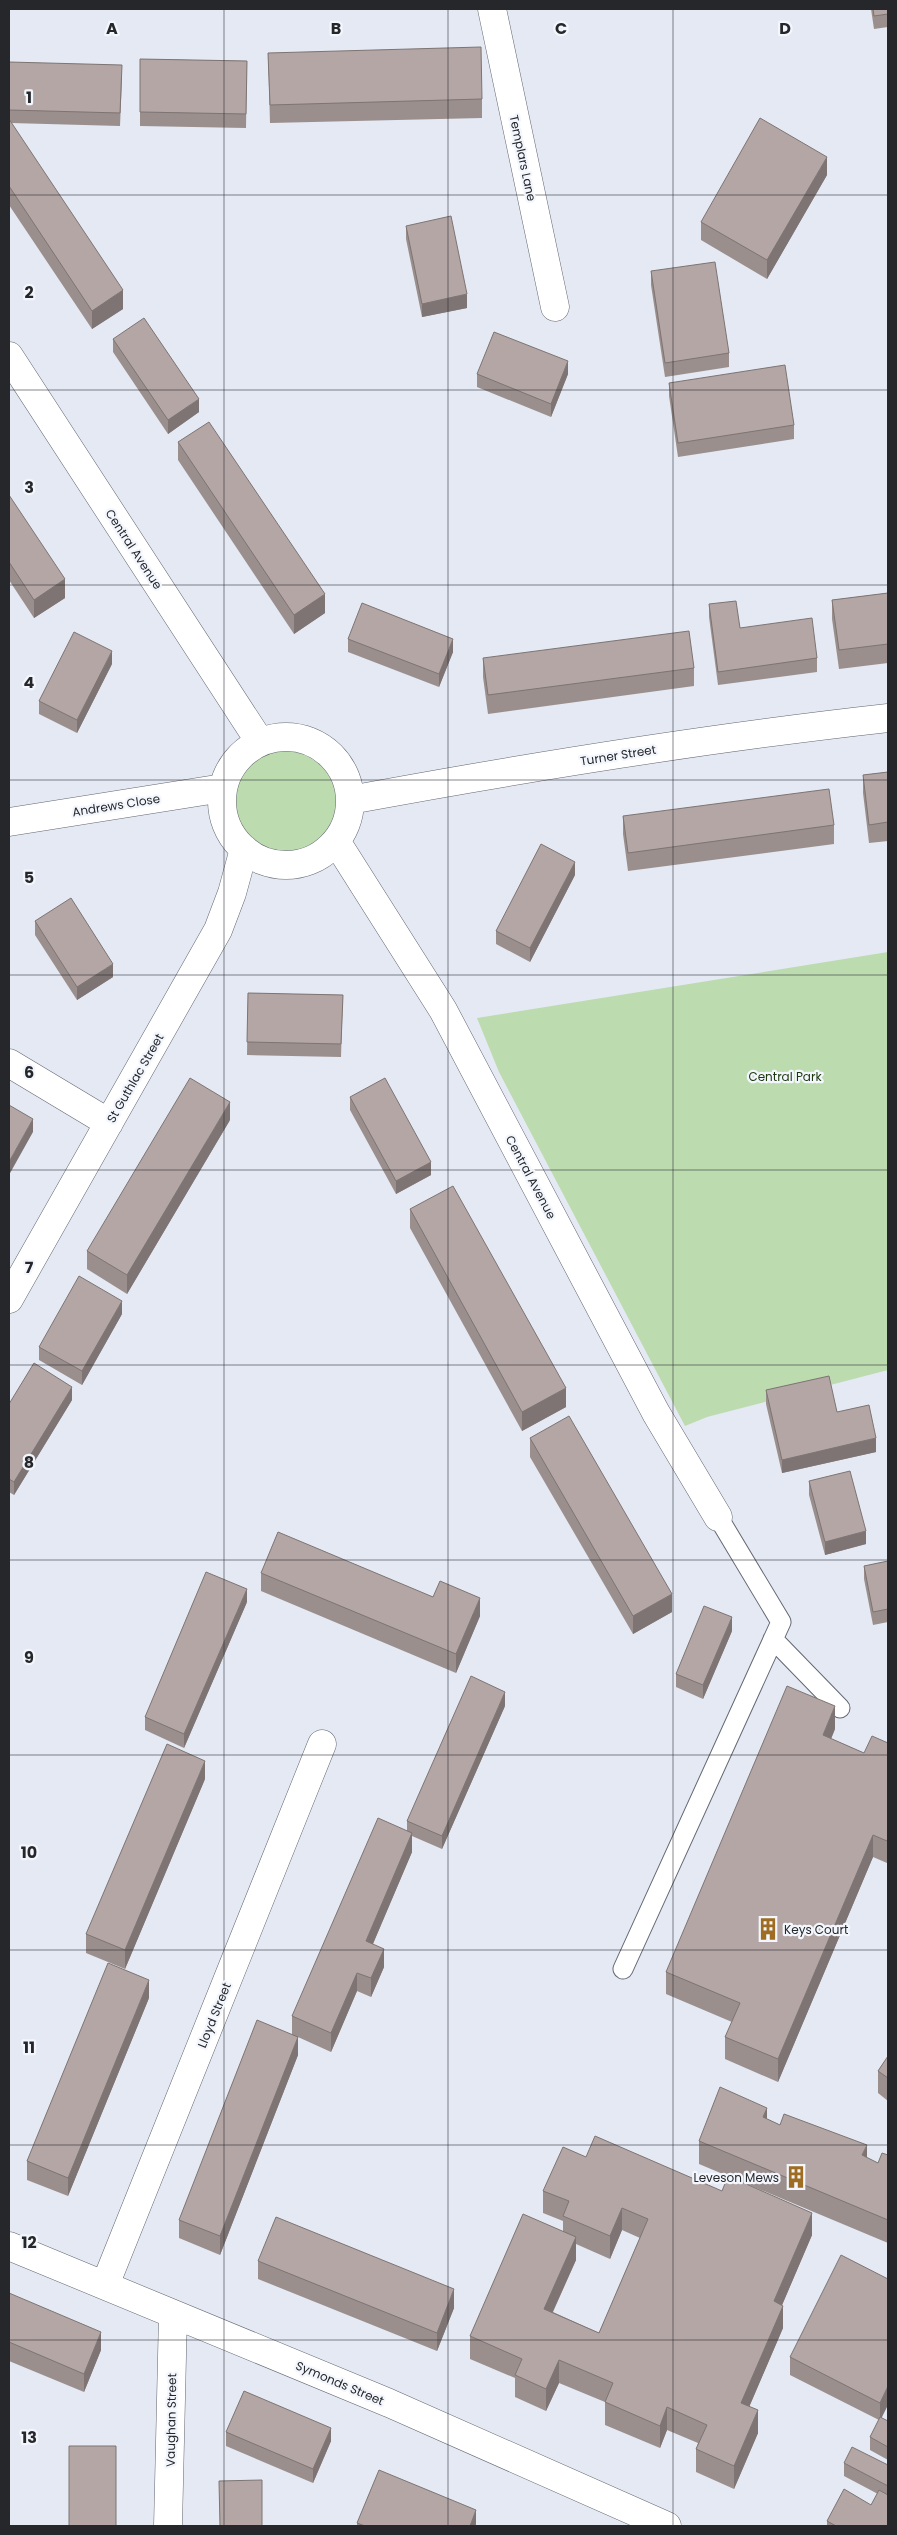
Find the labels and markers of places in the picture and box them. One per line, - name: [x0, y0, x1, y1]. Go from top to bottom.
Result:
- building icon: Keys Court: [755, 1916, 781, 1942]
- place label: Keys Court: [784, 1921, 848, 1938]
- building icon: Leveson Mews: [783, 2164, 809, 2190]
- place label: Leveson Mews: [693, 2169, 779, 2186]

